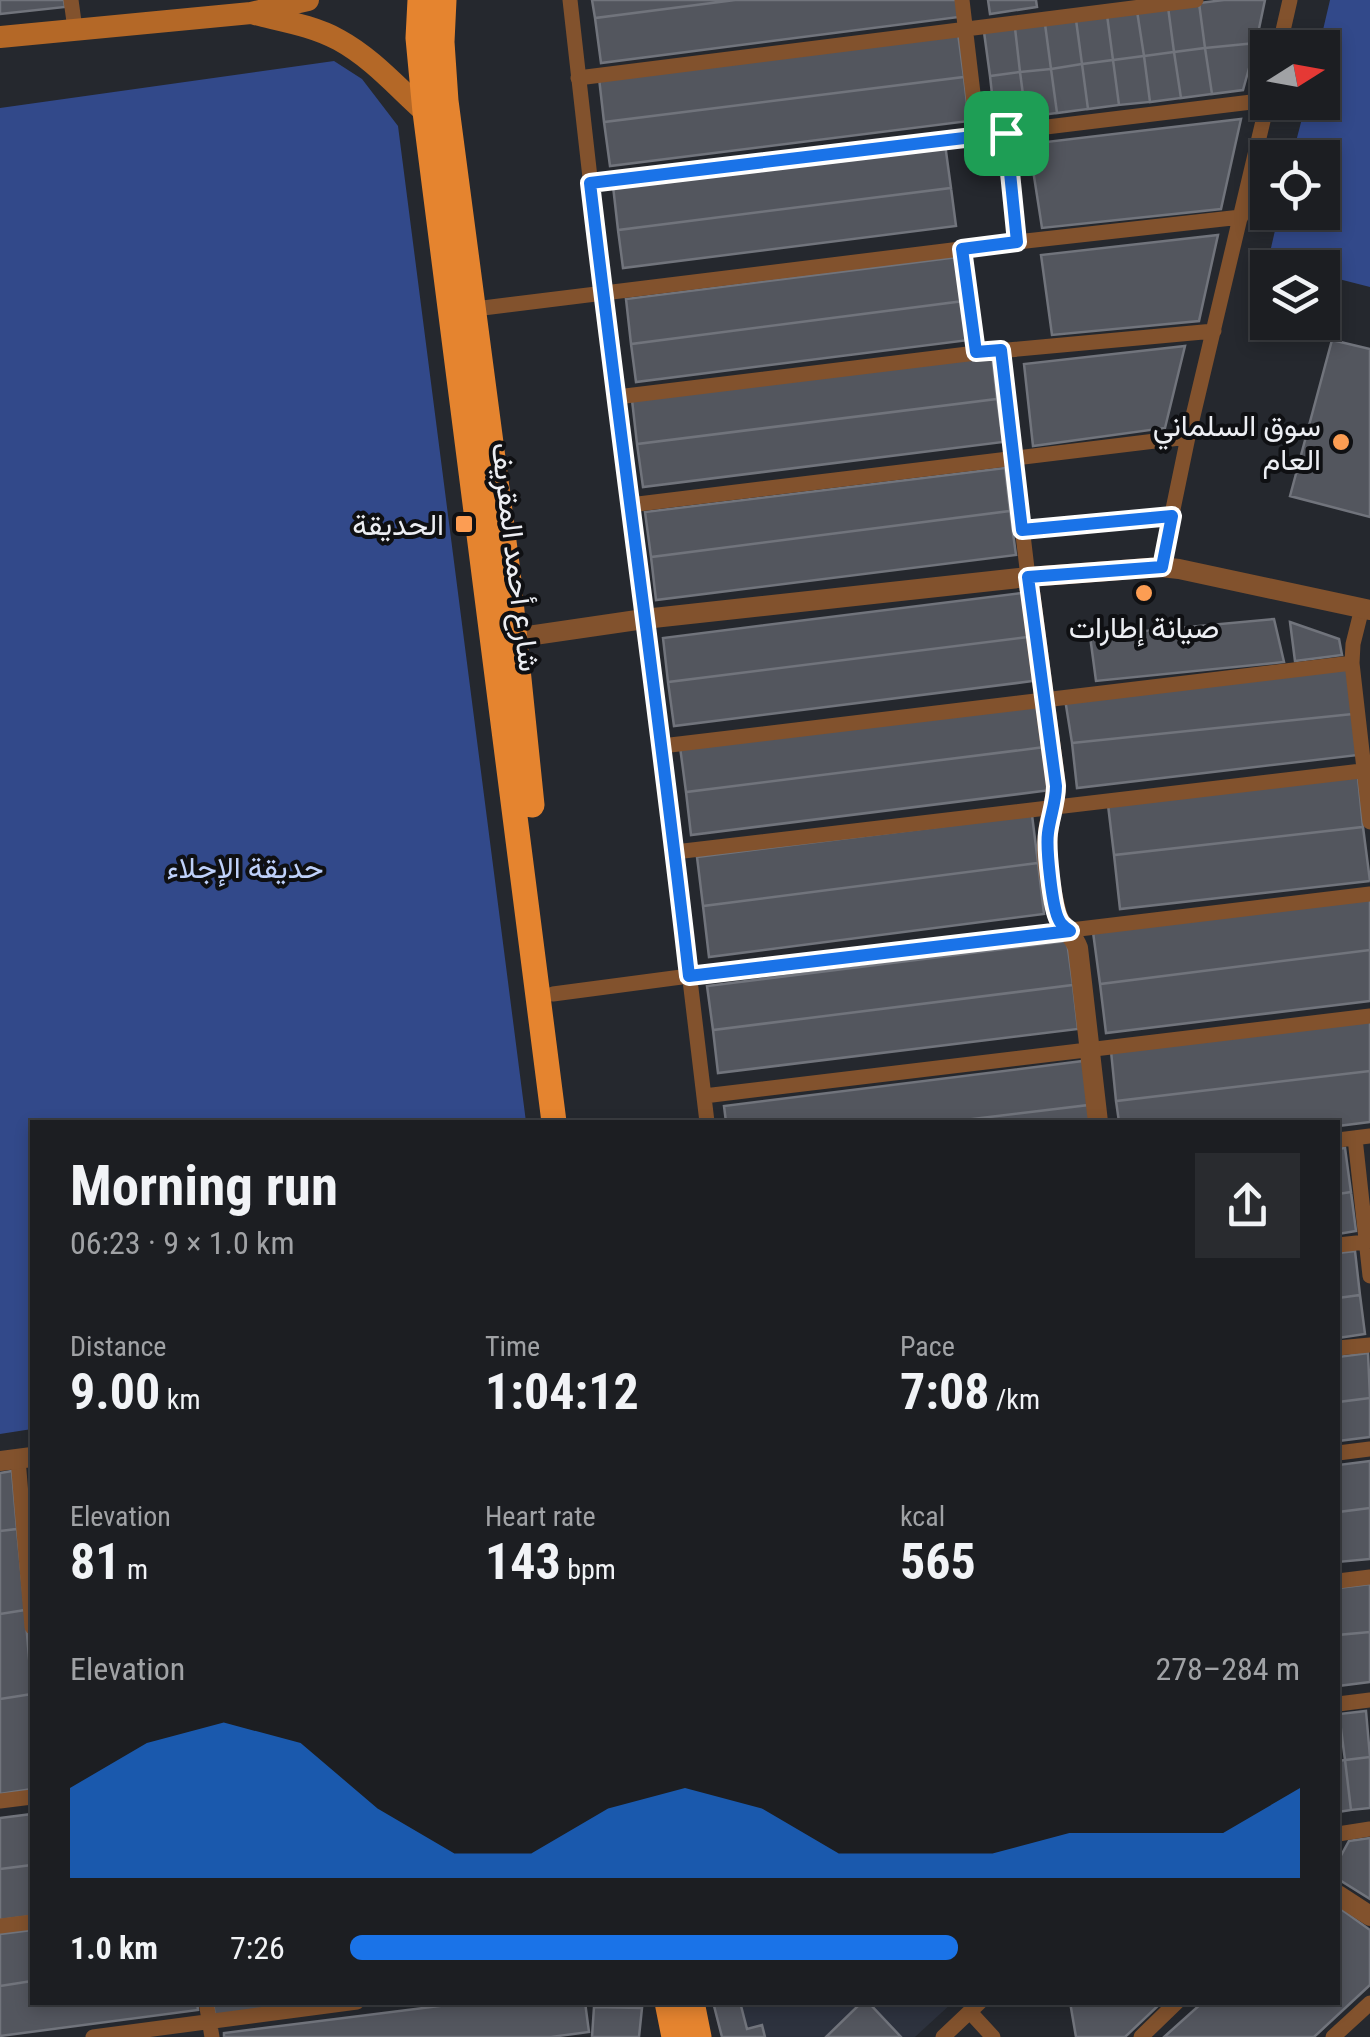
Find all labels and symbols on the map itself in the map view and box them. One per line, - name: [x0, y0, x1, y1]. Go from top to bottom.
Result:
- north arrow: [1250, 30, 1340, 120]
- pin: [964, 91, 1049, 176]
- place label: سوق السلماني العام: [1153, 408, 1321, 479]
- marker: سوق السلماني العام: [1330, 431, 1352, 453]
- street label: شارع أحمد المقريف: [482, 440, 547, 674]
- place label: الحديقة: [352, 507, 444, 542]
- marker: الحديقة: [453, 513, 475, 535]
- marker: صيانة إطارات: [1133, 582, 1155, 604]
- place label: صيانة إطارات: [1069, 610, 1219, 647]
- park label: حديقة الإجلاء: [166, 850, 324, 887]

